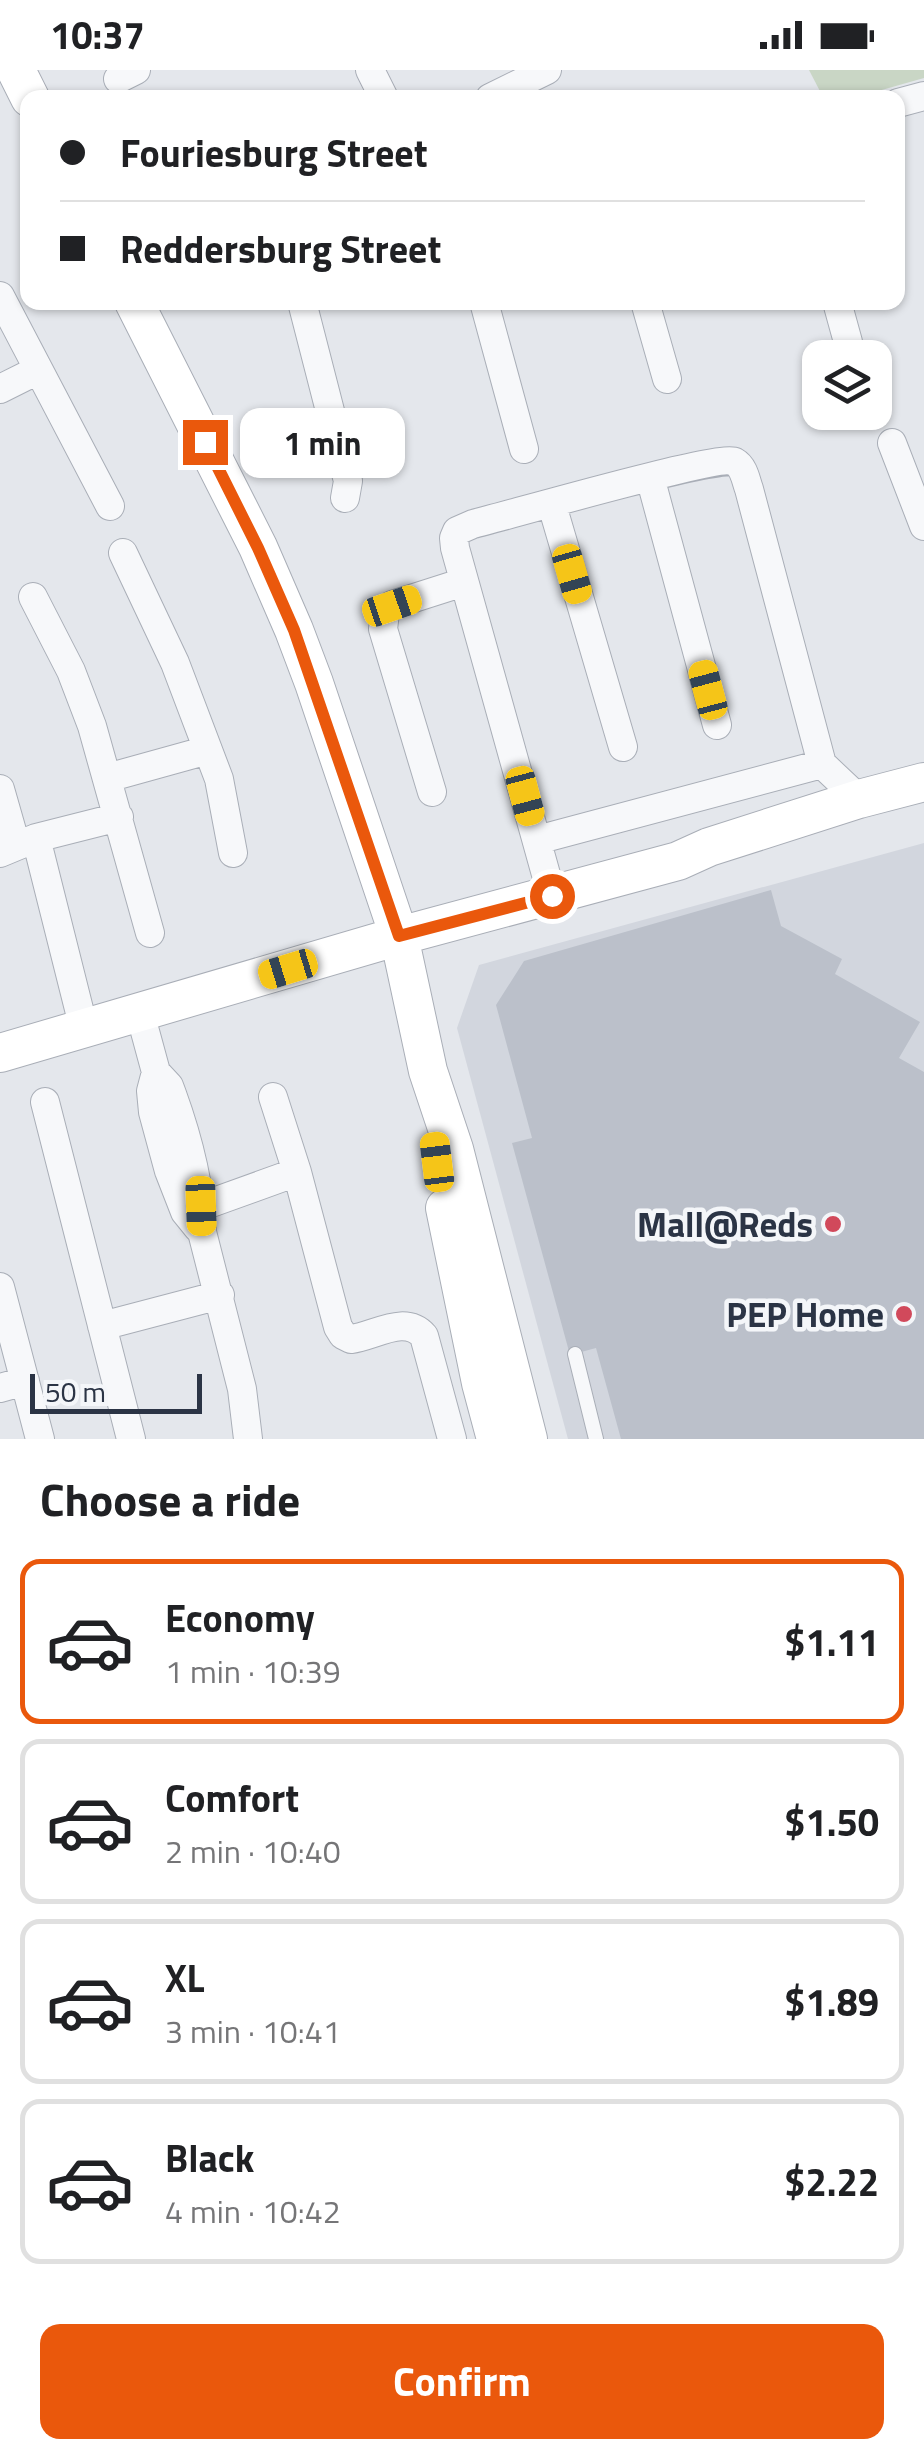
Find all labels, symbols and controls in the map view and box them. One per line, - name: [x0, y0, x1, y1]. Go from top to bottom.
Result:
- text: 10:37: [50, 6, 145, 64]
- text: Fouriesburg Street: [120, 124, 428, 182]
- text: Reddersburg Street: [120, 220, 441, 278]
- map controls: [802, 340, 892, 430]
- button: layers: [802, 340, 892, 430]
- callout: 1 min: [240, 407, 405, 477]
- text: 1 min: [284, 419, 361, 467]
- route end: [183, 420, 228, 465]
- car: [549, 541, 595, 607]
- car: [359, 582, 425, 630]
- car: [686, 657, 730, 723]
- car: [503, 763, 547, 829]
- route start: [530, 874, 575, 919]
- car: [255, 946, 321, 992]
- car: [418, 1130, 456, 1194]
- car: [185, 1175, 217, 1237]
- place label: Mall@Reds: [637, 1197, 813, 1251]
- marker: Mall@Reds: [822, 1213, 844, 1235]
- place label: PEP Home: [726, 1287, 884, 1341]
- marker: PEP Home: [893, 1303, 915, 1325]
- scale bar: [30, 1369, 202, 1414]
- text: 50 m: [45, 1370, 106, 1413]
- text: Choose a ride: [40, 1465, 300, 1533]
- text: Economy: [165, 1589, 315, 1647]
- icon: car: [45, 1597, 135, 1687]
- text: $1.11: [784, 1613, 879, 1671]
- text: 1 min · 10:39: [165, 1647, 341, 1695]
- text: Comfort: [165, 1769, 299, 1827]
- icon: car: [45, 1777, 135, 1867]
- text: $1.50: [784, 1793, 879, 1851]
- text: 2 min · 10:40: [165, 1827, 341, 1875]
- text: XL: [165, 1949, 205, 2007]
- icon: car: [45, 1957, 135, 2047]
- text: $1.89: [784, 1973, 879, 2031]
- text: 3 min · 10:41: [165, 2007, 341, 2055]
- text: Black: [165, 2129, 254, 2187]
- icon: car: [45, 2137, 135, 2227]
- text: $2.22: [784, 2153, 879, 2211]
- text: 4 min · 10:42: [165, 2187, 341, 2235]
- button: Confirm: [40, 2324, 884, 2439]

